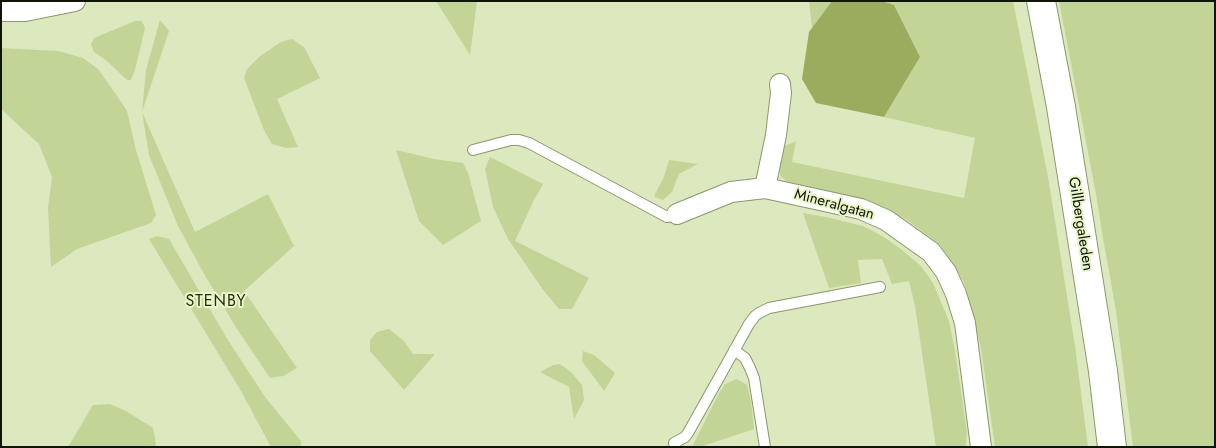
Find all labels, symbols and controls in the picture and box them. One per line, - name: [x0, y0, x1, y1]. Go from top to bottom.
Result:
- street label: Gillbergaleden: [1064, 176, 1096, 272]
- street label: Mineralgatan: [792, 186, 876, 224]
- district label: STENBY: [185, 292, 247, 312]

